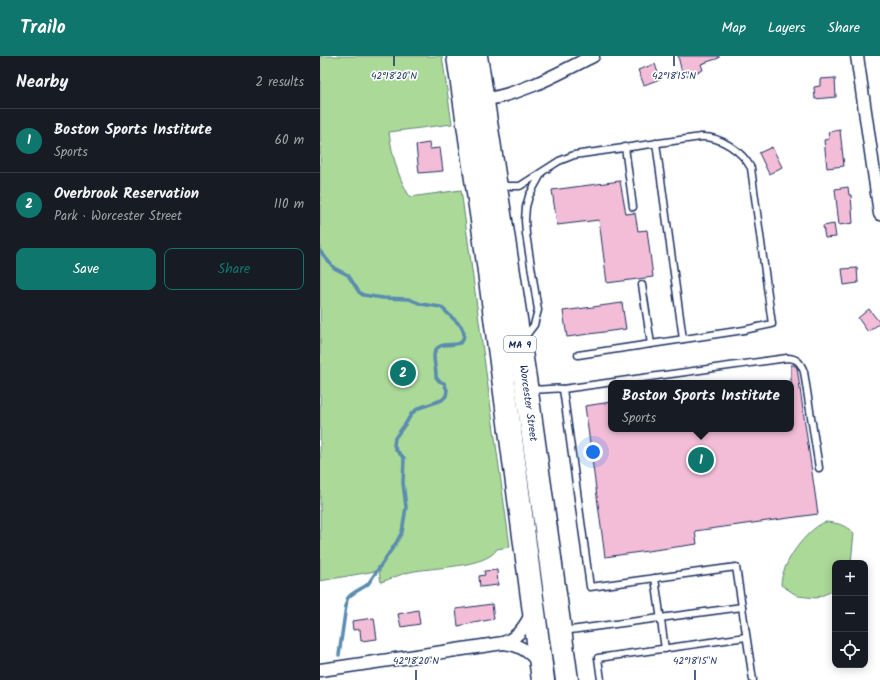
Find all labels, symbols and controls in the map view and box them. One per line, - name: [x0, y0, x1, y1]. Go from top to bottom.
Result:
- text: Trailo: [20, 13, 66, 43]
- text: Map: [722, 17, 746, 39]
- text: Layers: [768, 17, 806, 39]
- text: Share: [828, 17, 860, 39]
- text: 42°18'20"N: [371, 68, 417, 84]
- text: 42°18'15"N: [652, 68, 696, 84]
- text: Nearby: [16, 69, 68, 96]
- text: 2 results: [256, 72, 304, 93]
- text: Boston Sports Institute: [54, 118, 212, 142]
- text: 1: [27, 130, 31, 151]
- text: 60 m: [275, 130, 304, 151]
- text: Sports: [54, 142, 88, 163]
- text: Overbrook Reservation: [54, 182, 199, 206]
- text: 2: [25, 194, 33, 215]
- text: 110 m: [274, 194, 304, 215]
- text: Park · Worcester Street: [54, 206, 182, 227]
- button: Save: [16, 248, 156, 290]
- button: Share: [164, 248, 304, 290]
- road number: MA 9: [504, 336, 536, 352]
- pin: 2: [390, 358, 416, 388]
- street label: Worcester Street: [514, 364, 542, 443]
- popup: [608, 380, 794, 432]
- text: Boston Sports Institute: [622, 384, 780, 408]
- text: Sports: [622, 408, 656, 429]
- your location: [583, 442, 603, 462]
- pin: 1: [688, 445, 714, 475]
- map controls: [832, 560, 868, 668]
- button: +: [832, 560, 868, 596]
- button: −: [832, 596, 868, 632]
- button: locate: [832, 632, 868, 668]
- text: 42°18'20"N: [393, 653, 439, 669]
- text: 42°18'15"N: [673, 653, 717, 669]

